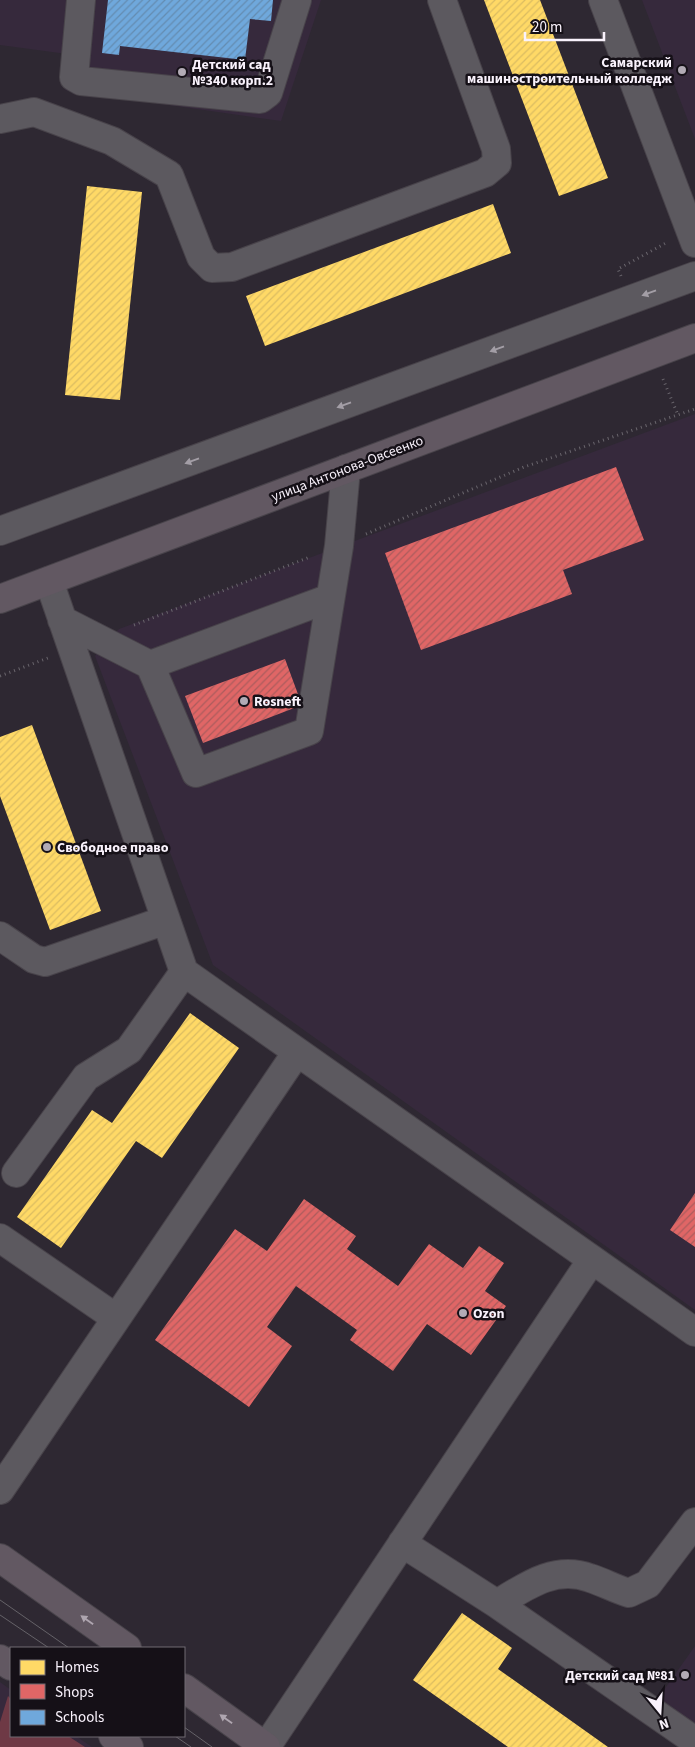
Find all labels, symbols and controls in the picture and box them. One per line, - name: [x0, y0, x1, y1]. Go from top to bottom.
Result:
- scale bar: [525, 10, 604, 42]
- text: 20 m: [532, 17, 562, 38]
- place label: Самарский машиностроительный колледж: [467, 53, 672, 89]
- place label: Детский сад №340 корп.2: [192, 55, 273, 91]
- marker: Самарский машиностроительный колледж: [676, 64, 688, 76]
- marker: Детский сад №340 корп.2: [176, 66, 188, 78]
- one-way arrow: [641, 289, 656, 297]
- one-way arrow: [489, 346, 504, 353]
- one-way arrow: [336, 401, 351, 409]
- street label: улица Антонова-Овсеенко: [268, 431, 426, 507]
- one-way arrow: [184, 458, 199, 465]
- place label: Rosneft: [254, 692, 302, 712]
- marker: Rosneft: [238, 695, 250, 707]
- place label: Свободное право: [57, 838, 169, 858]
- marker: Свободное право: [41, 841, 53, 853]
- place label: Ozon: [473, 1304, 504, 1324]
- marker: Ozon: [457, 1307, 469, 1319]
- one-way arrow: [81, 1615, 94, 1625]
- legend: [10, 1647, 185, 1737]
- text: Homes: [55, 1657, 99, 1678]
- place label: Детский сад №81: [565, 1666, 675, 1686]
- marker: Детский сад №81: [679, 1669, 691, 1681]
- text: Shops: [55, 1682, 94, 1703]
- north arrow: [635, 1687, 685, 1737]
- text: Schools: [55, 1707, 104, 1728]
- text: N: [656, 1712, 671, 1734]
- one-way arrow: [219, 1714, 233, 1724]

